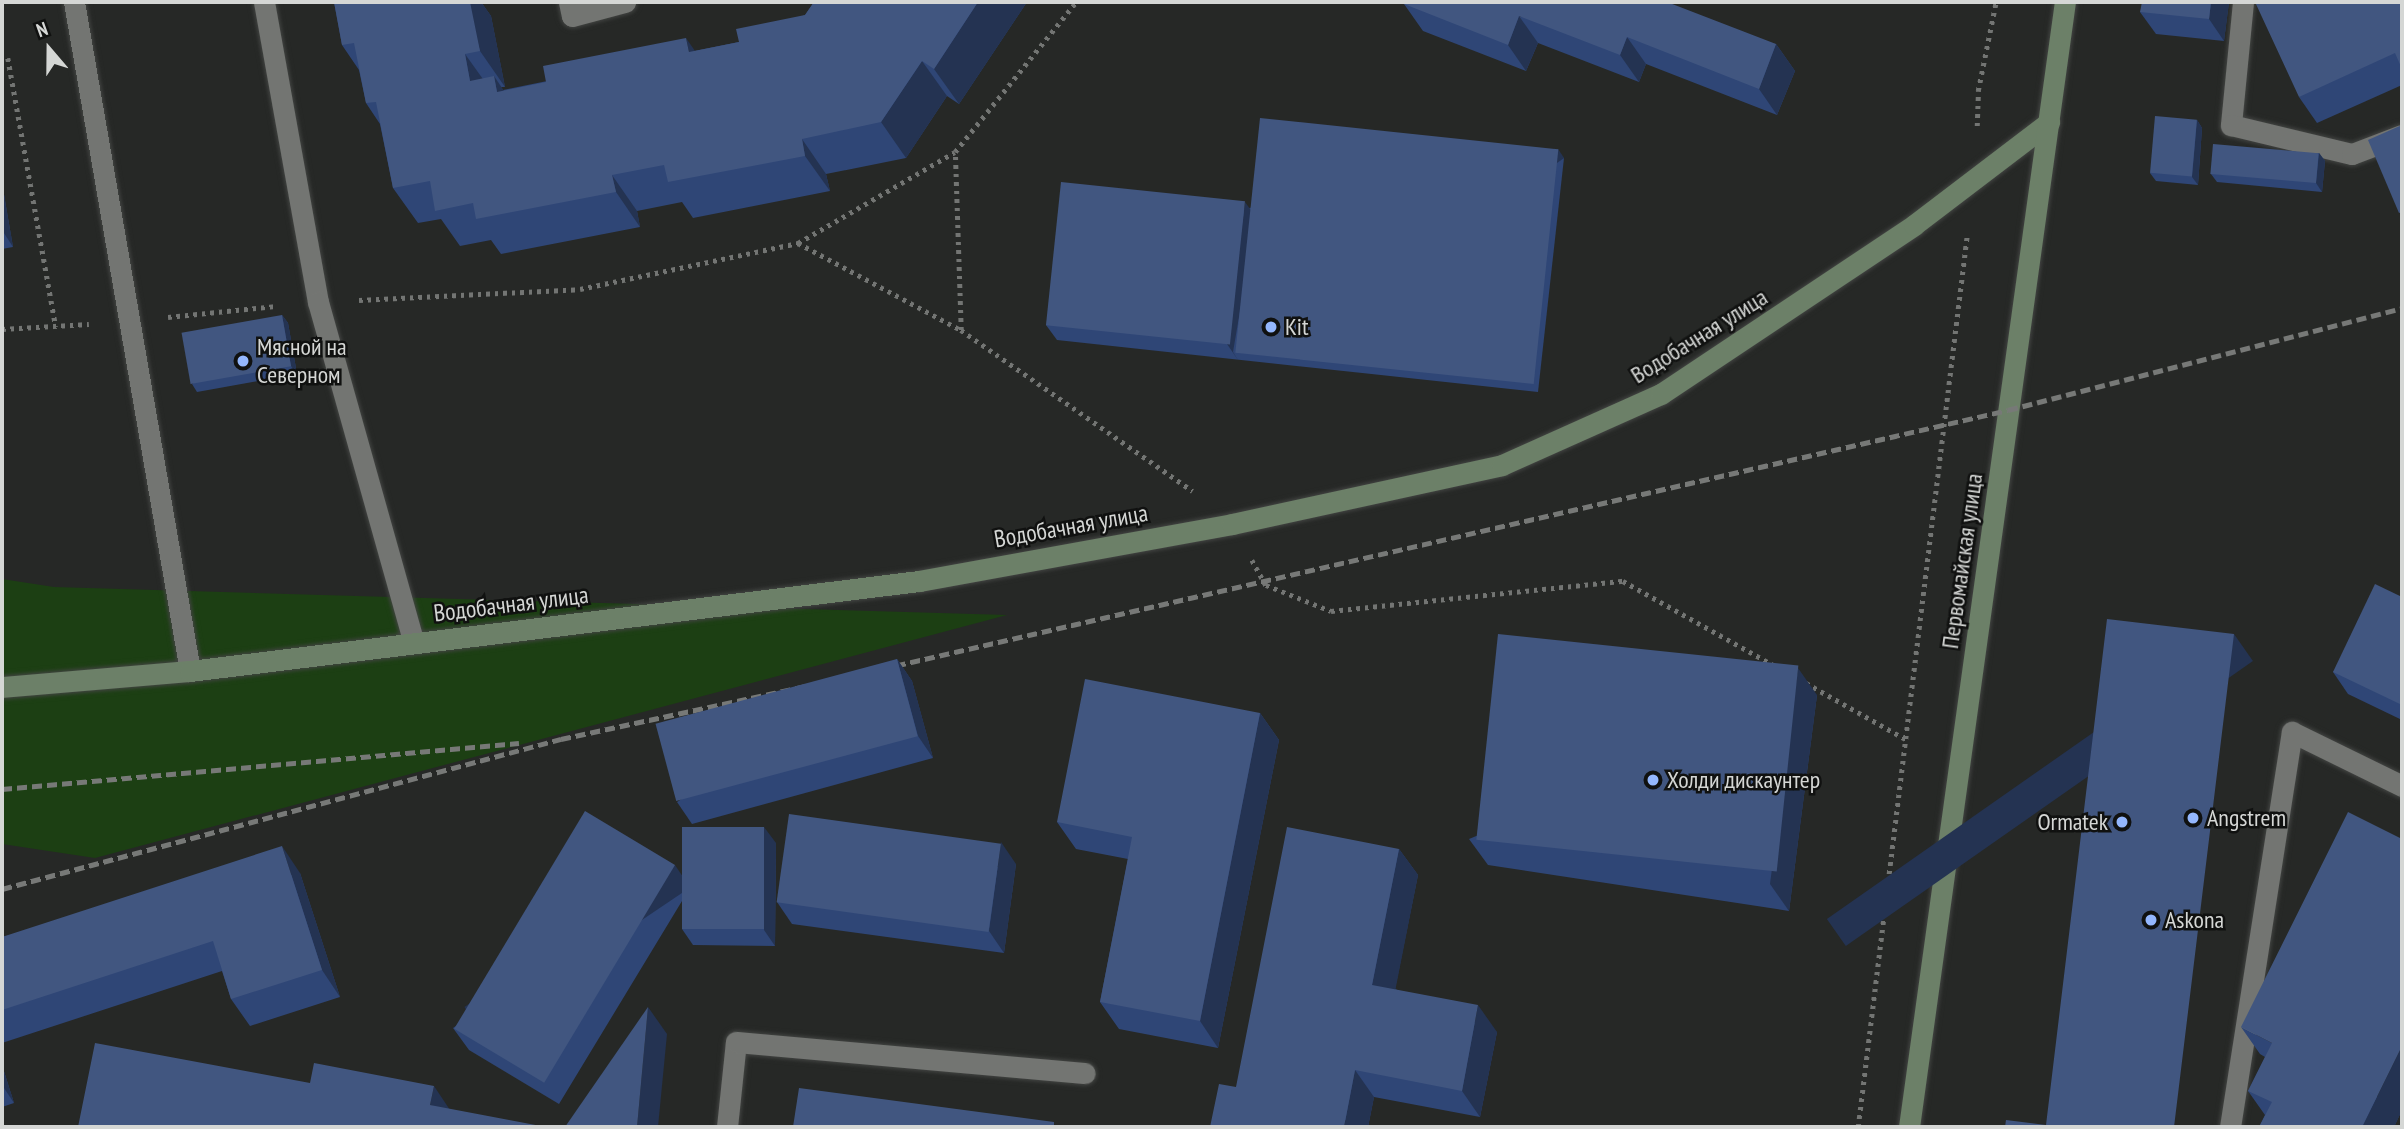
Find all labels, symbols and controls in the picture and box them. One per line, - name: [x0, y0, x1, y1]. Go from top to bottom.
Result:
- north arrow: [14, 14, 84, 84]
- text: N: [33, 16, 51, 42]
- street label: Водобачная улица: [1625, 283, 1773, 389]
- place label: Kit: [1285, 313, 1309, 341]
- marker: Kit: [1263, 319, 1279, 335]
- place label: Мясной на Северном: [257, 333, 347, 389]
- marker: Мясной на Северном: [235, 353, 251, 369]
- street label: Первомайская улица: [1935, 471, 1989, 651]
- street label: Водобачная улица: [992, 498, 1150, 554]
- street label: Водобачная улица: [432, 580, 590, 628]
- place label: Холди дискаунтер: [1667, 766, 1820, 794]
- marker: Холди дискаунтер: [1645, 772, 1661, 788]
- place label: Angstrem: [2207, 804, 2286, 832]
- place label: Ormatek: [2037, 808, 2108, 836]
- marker: Angstrem: [2185, 810, 2201, 826]
- marker: Ormatek: [2114, 814, 2130, 830]
- place label: Askona: [2165, 906, 2224, 934]
- marker: Askona: [2143, 912, 2159, 928]

